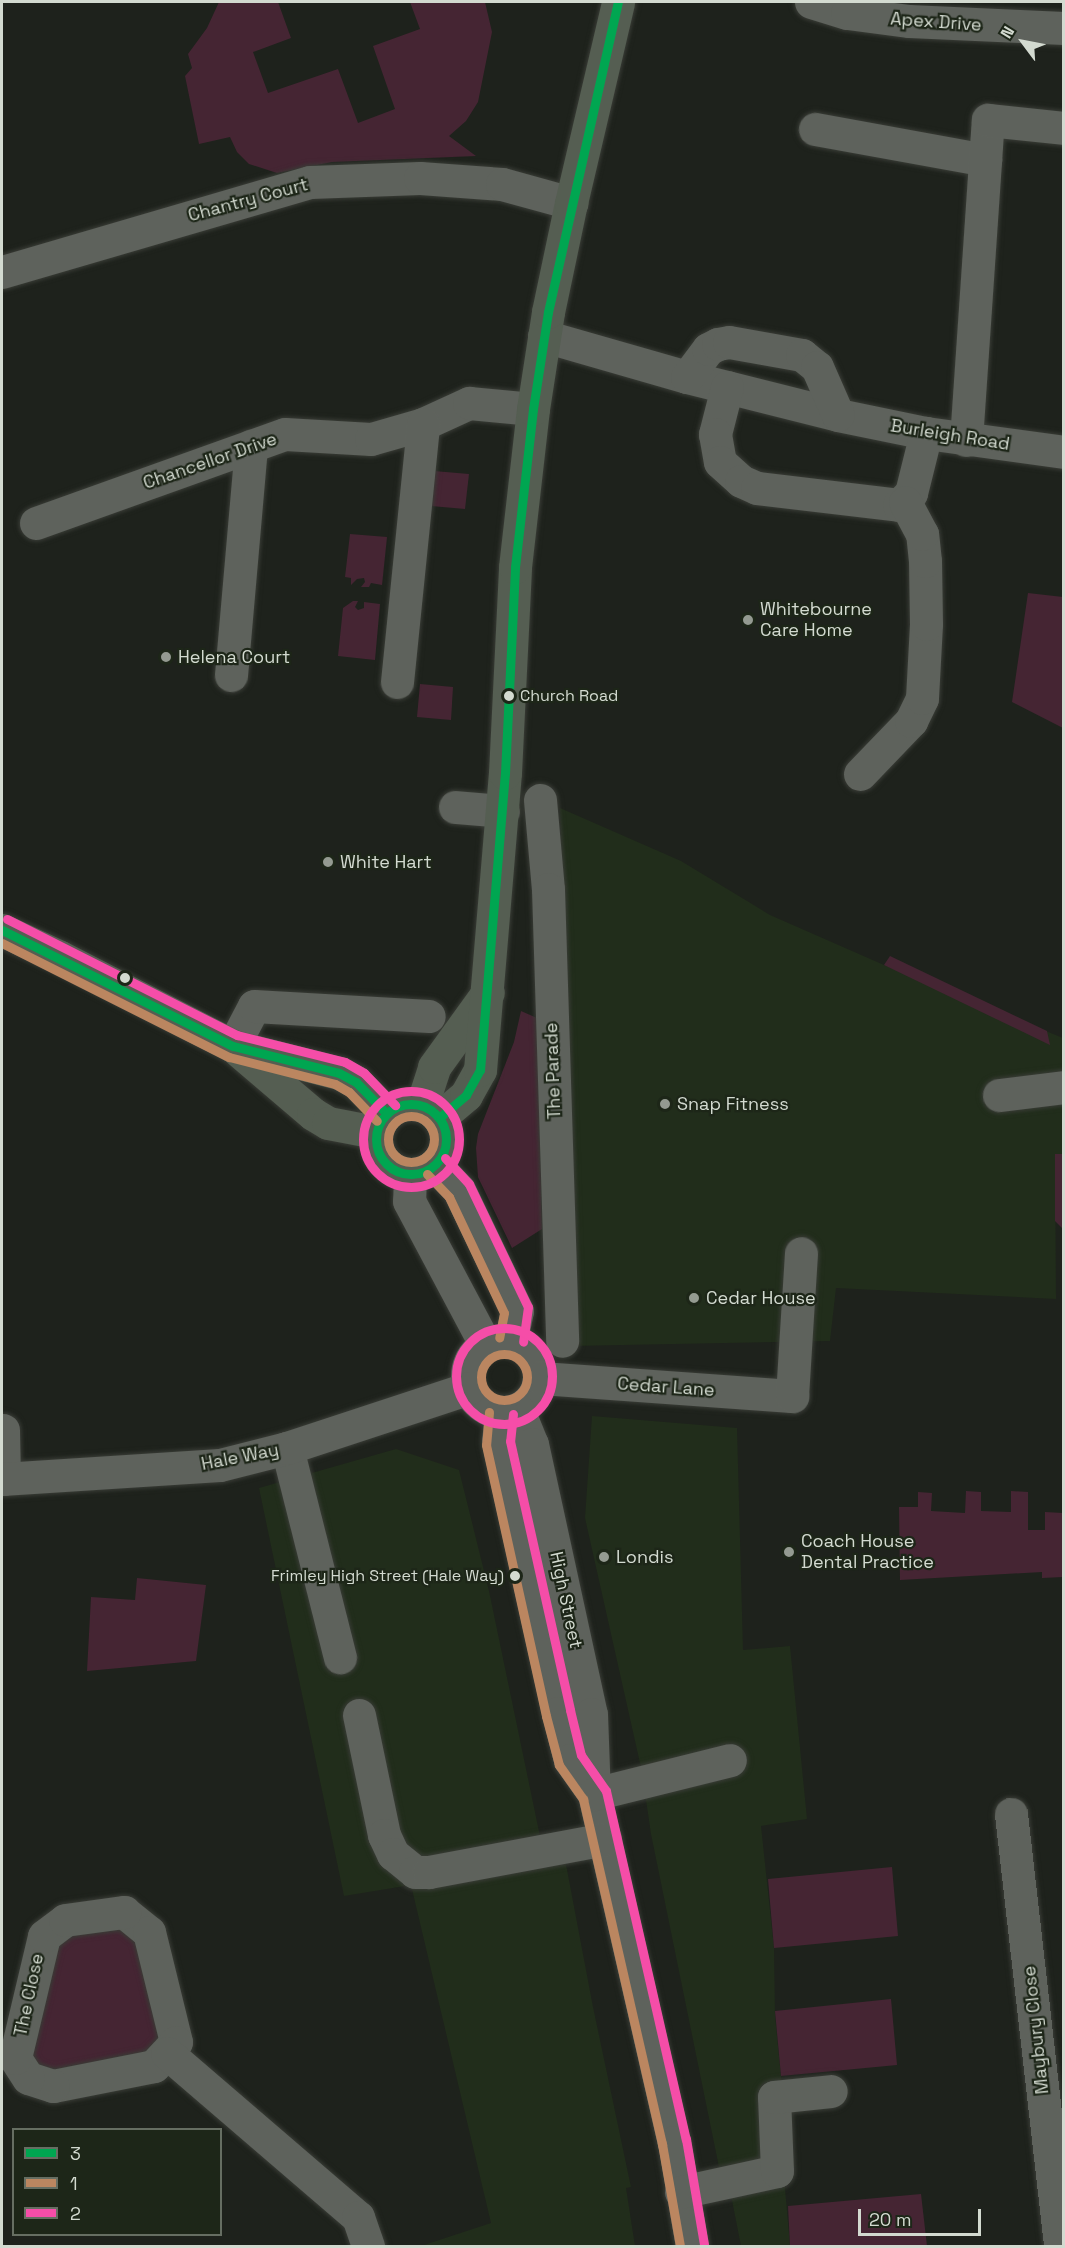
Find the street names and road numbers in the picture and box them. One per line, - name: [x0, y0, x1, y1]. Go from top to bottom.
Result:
- street label: Apex Drive: [890, 8, 982, 36]
- street label: Chantry Court: [186, 174, 310, 226]
- street label: Burleigh Road: [889, 415, 1011, 455]
- street label: Chancellor Drive: [140, 428, 280, 494]
- street label: The Parade: [541, 1022, 565, 1120]
- street label: Cedar Lane: [617, 1373, 715, 1401]
- street label: Hale Way: [199, 1439, 281, 1475]
- street label: High Street: [545, 1550, 587, 1650]
- street label: The Close: [10, 1952, 48, 2038]
- street label: Maybury Close: [1019, 1965, 1053, 2095]

